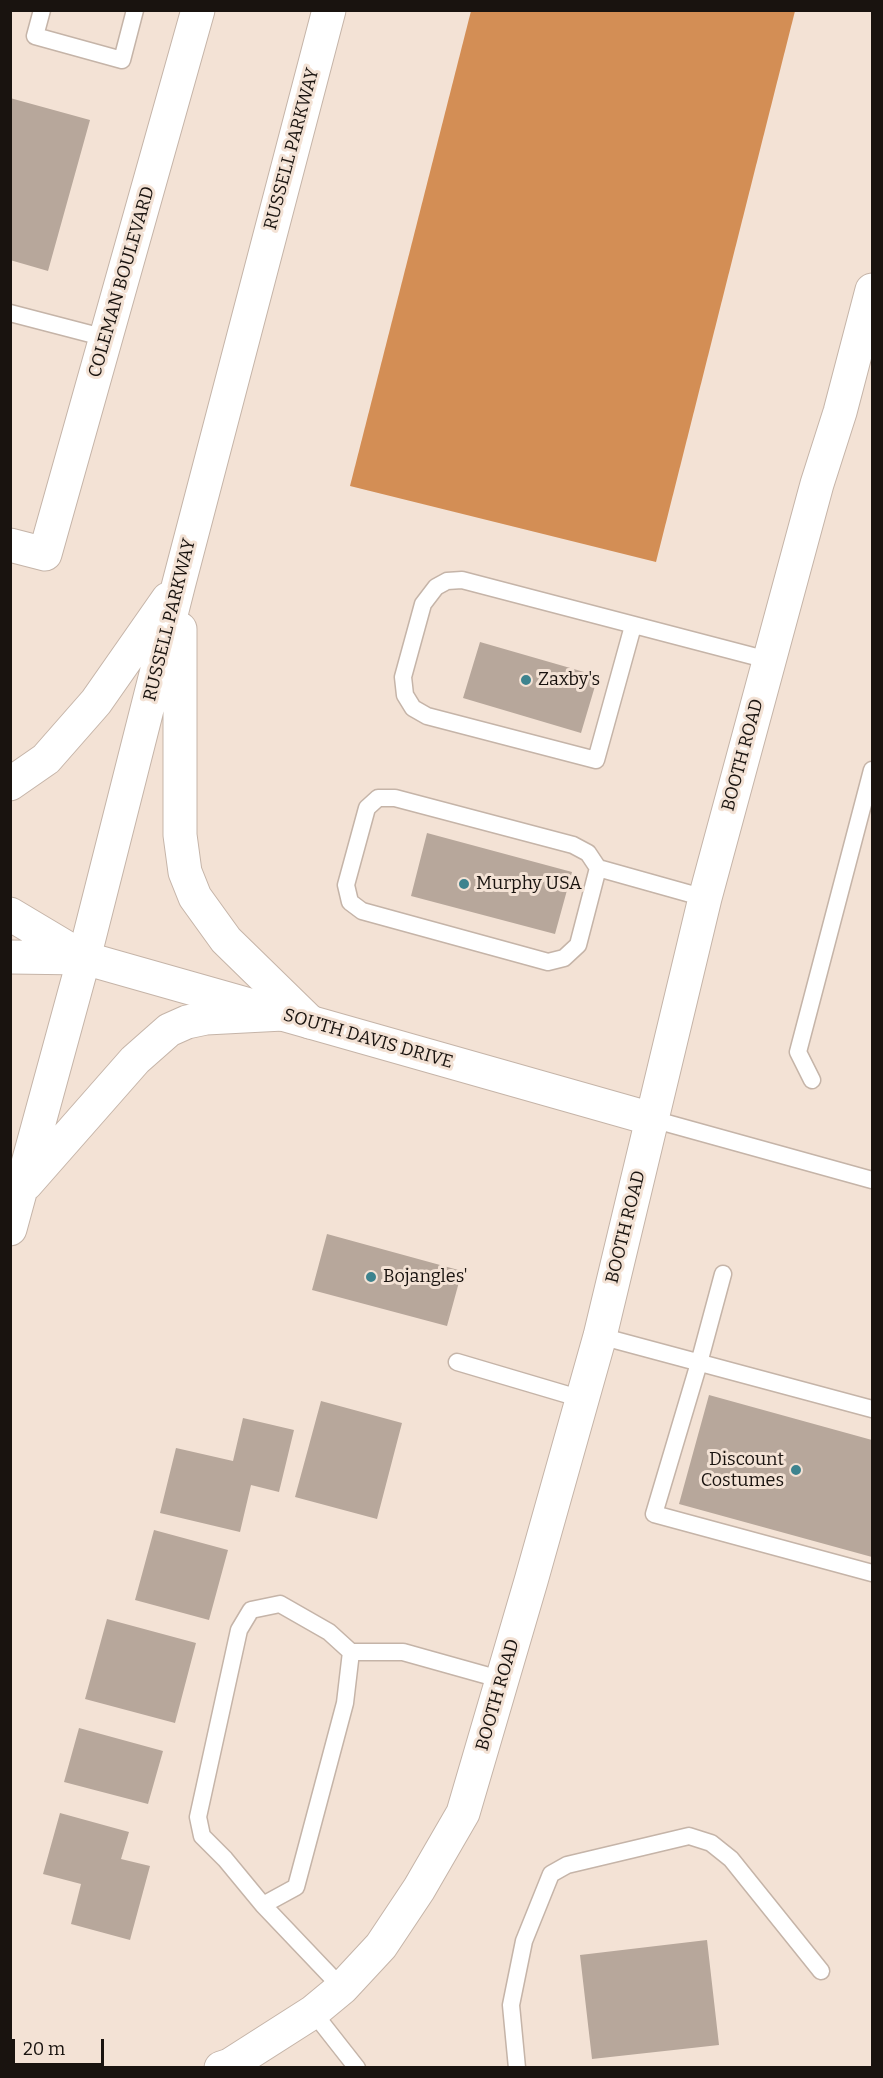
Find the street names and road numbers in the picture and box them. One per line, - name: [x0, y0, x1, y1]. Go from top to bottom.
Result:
- street label: RUSSELL PARKWAY: [260, 66, 324, 232]
- street label: COLEMAN BOULEVARD: [84, 184, 160, 380]
- street label: RUSSELL PARKWAY: [139, 536, 201, 704]
- street label: BOOTH ROAD: [718, 697, 768, 813]
- street label: SOUTH DAVIS DRIVE: [281, 1004, 455, 1074]
- street label: BOOTH ROAD: [602, 1168, 650, 1286]
- street label: BOOTH ROAD: [472, 1637, 524, 1753]

